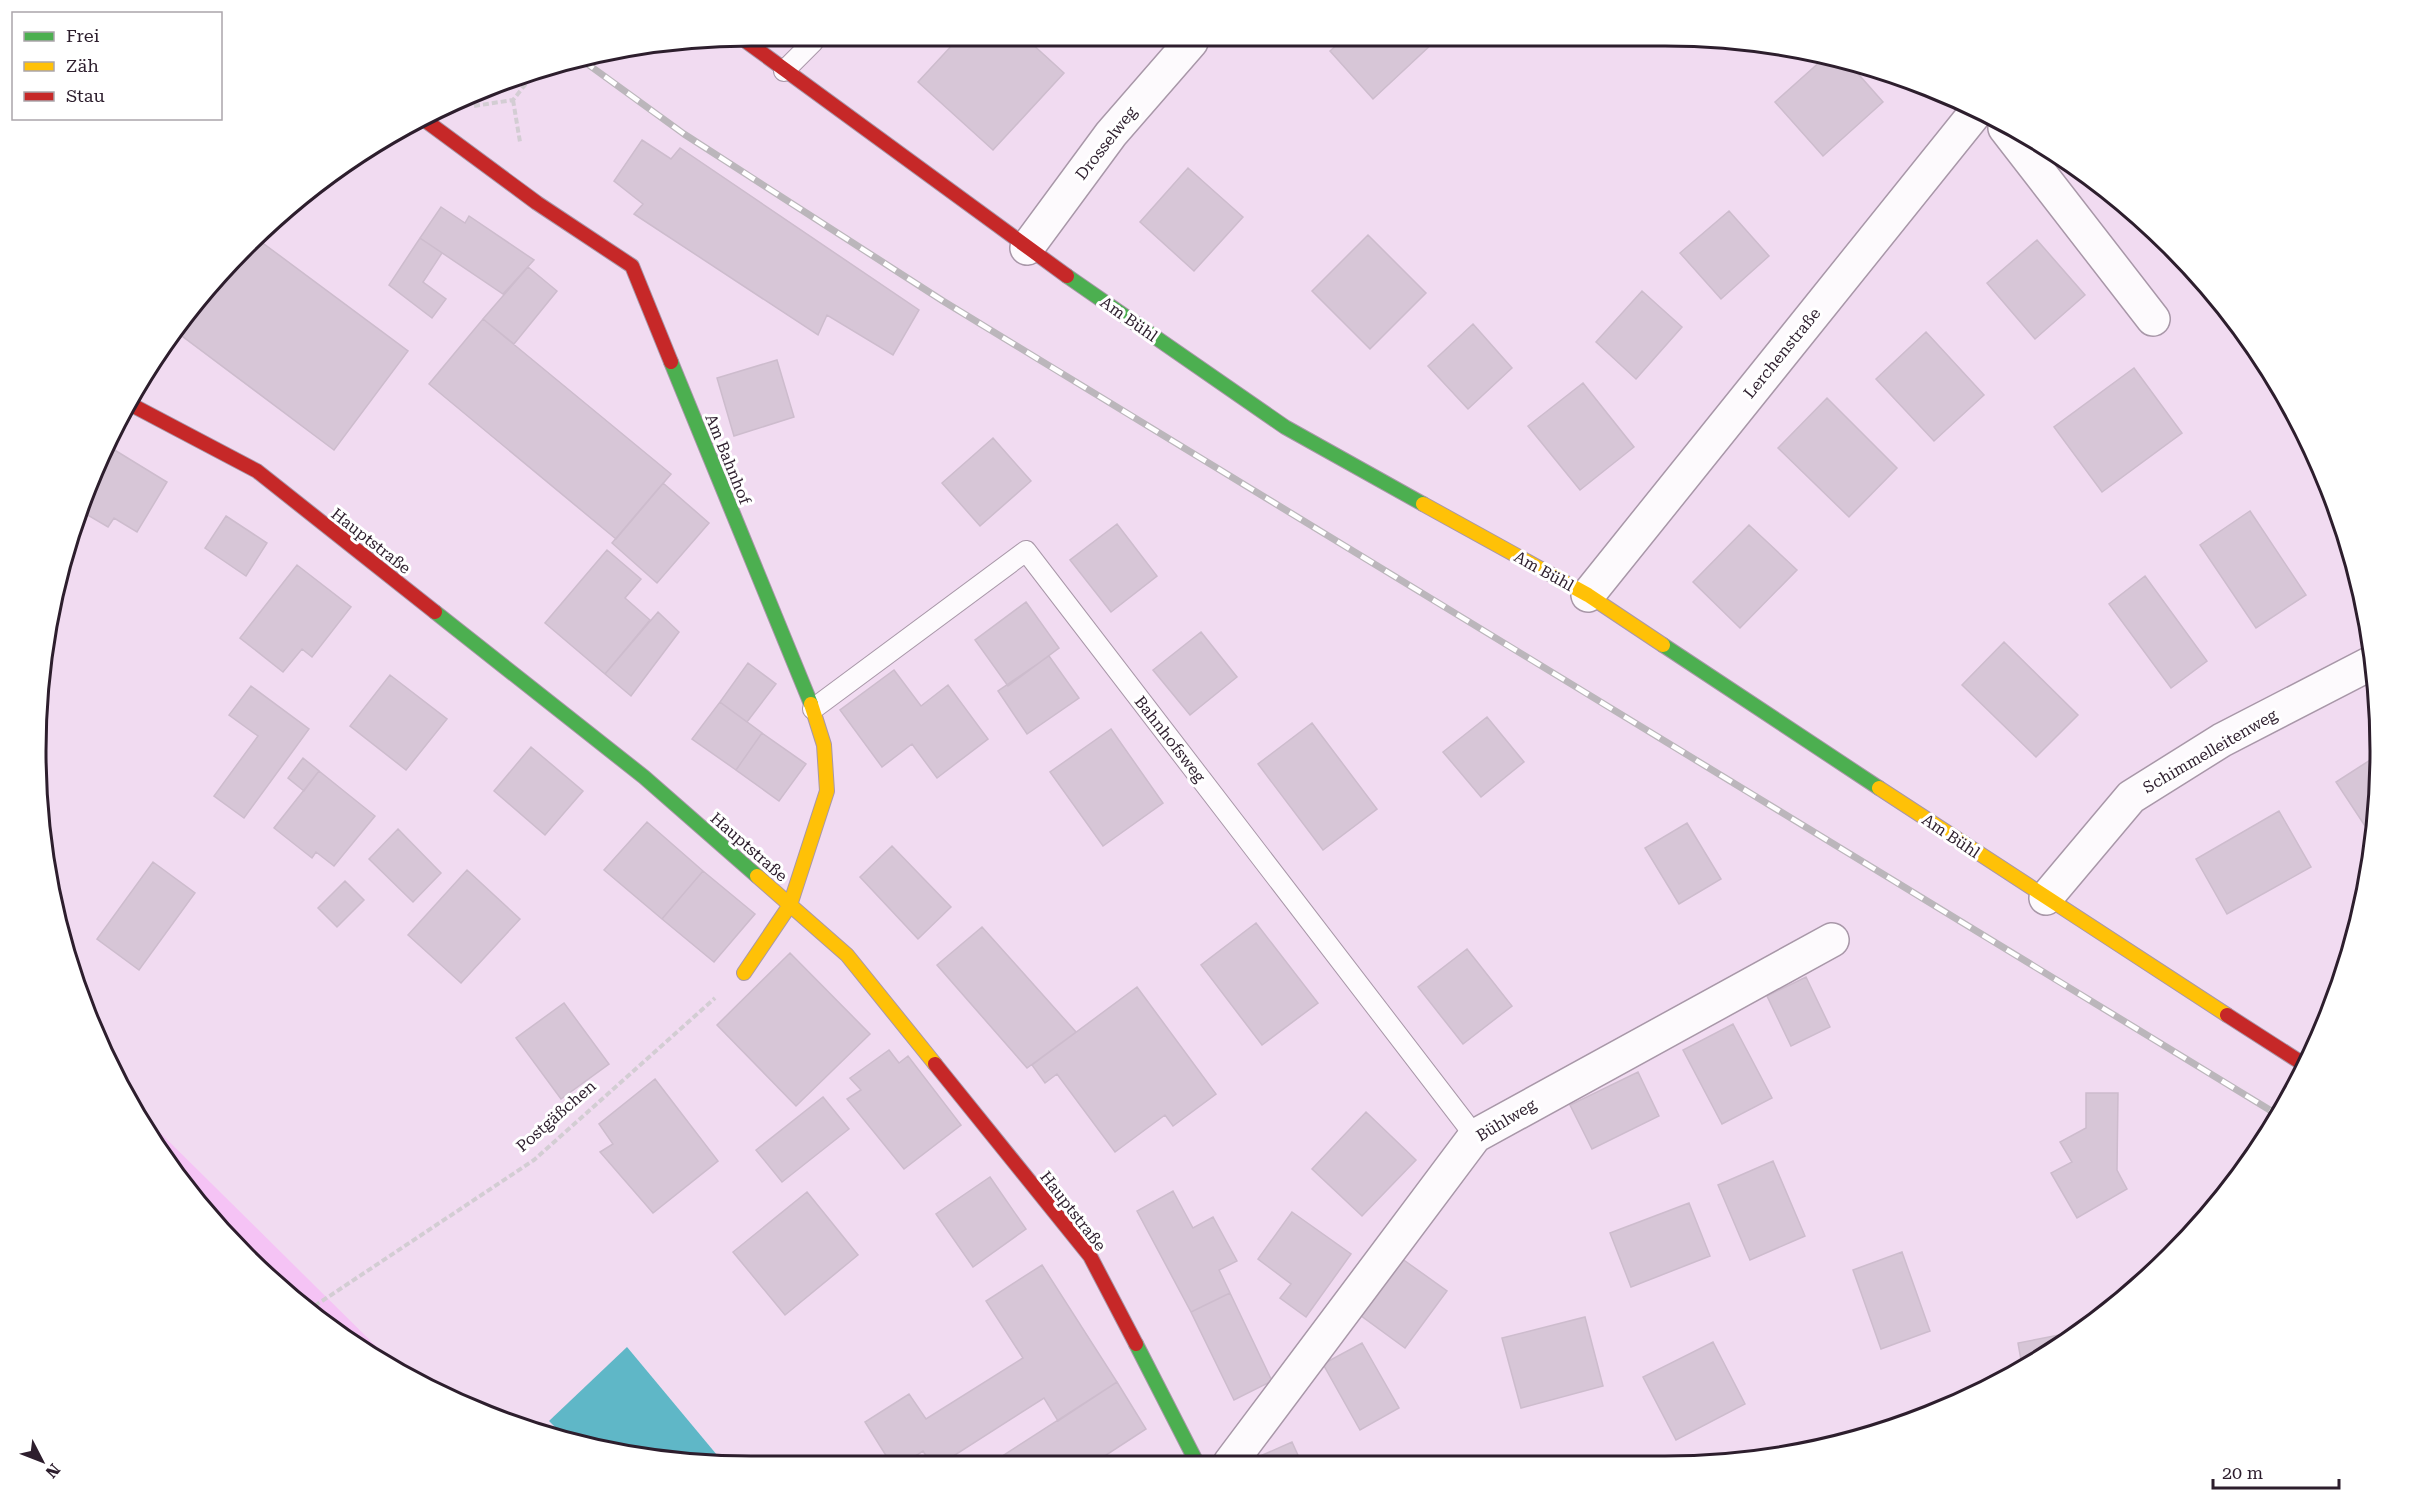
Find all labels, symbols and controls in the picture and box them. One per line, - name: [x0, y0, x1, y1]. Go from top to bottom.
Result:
- legend: [12, 12, 222, 120]
- text: Frei: [66, 25, 100, 46]
- text: Zäh: [66, 55, 99, 76]
- text: Stau: [66, 85, 105, 106]
- street label: Drosselweg: [1071, 102, 1141, 183]
- street label: Am Bühl: [1097, 292, 1161, 346]
- street label: Lerchenstraße: [1740, 304, 1824, 402]
- street label: Am Bahnhof: [701, 411, 755, 508]
- street label: Hauptstraße: [327, 504, 415, 578]
- street label: Am Bühl: [1511, 547, 1577, 595]
- street label: Bahnhofsweg: [1130, 692, 1210, 787]
- street label: Schimmelleitenweg: [2140, 704, 2281, 797]
- street label: Hauptstraße: [707, 808, 791, 886]
- street label: Am Bühl: [1919, 810, 1983, 862]
- street label: Postgäßchen: [512, 1076, 600, 1156]
- street label: Bühlweg: [1473, 1094, 1540, 1145]
- street label: Hauptstraße: [1036, 1167, 1110, 1255]
- north arrow: [12, 1431, 72, 1491]
- scale bar: [2213, 1452, 2339, 1490]
- text: N: [42, 1460, 64, 1482]
- text: 20 m: [2222, 1462, 2263, 1483]

